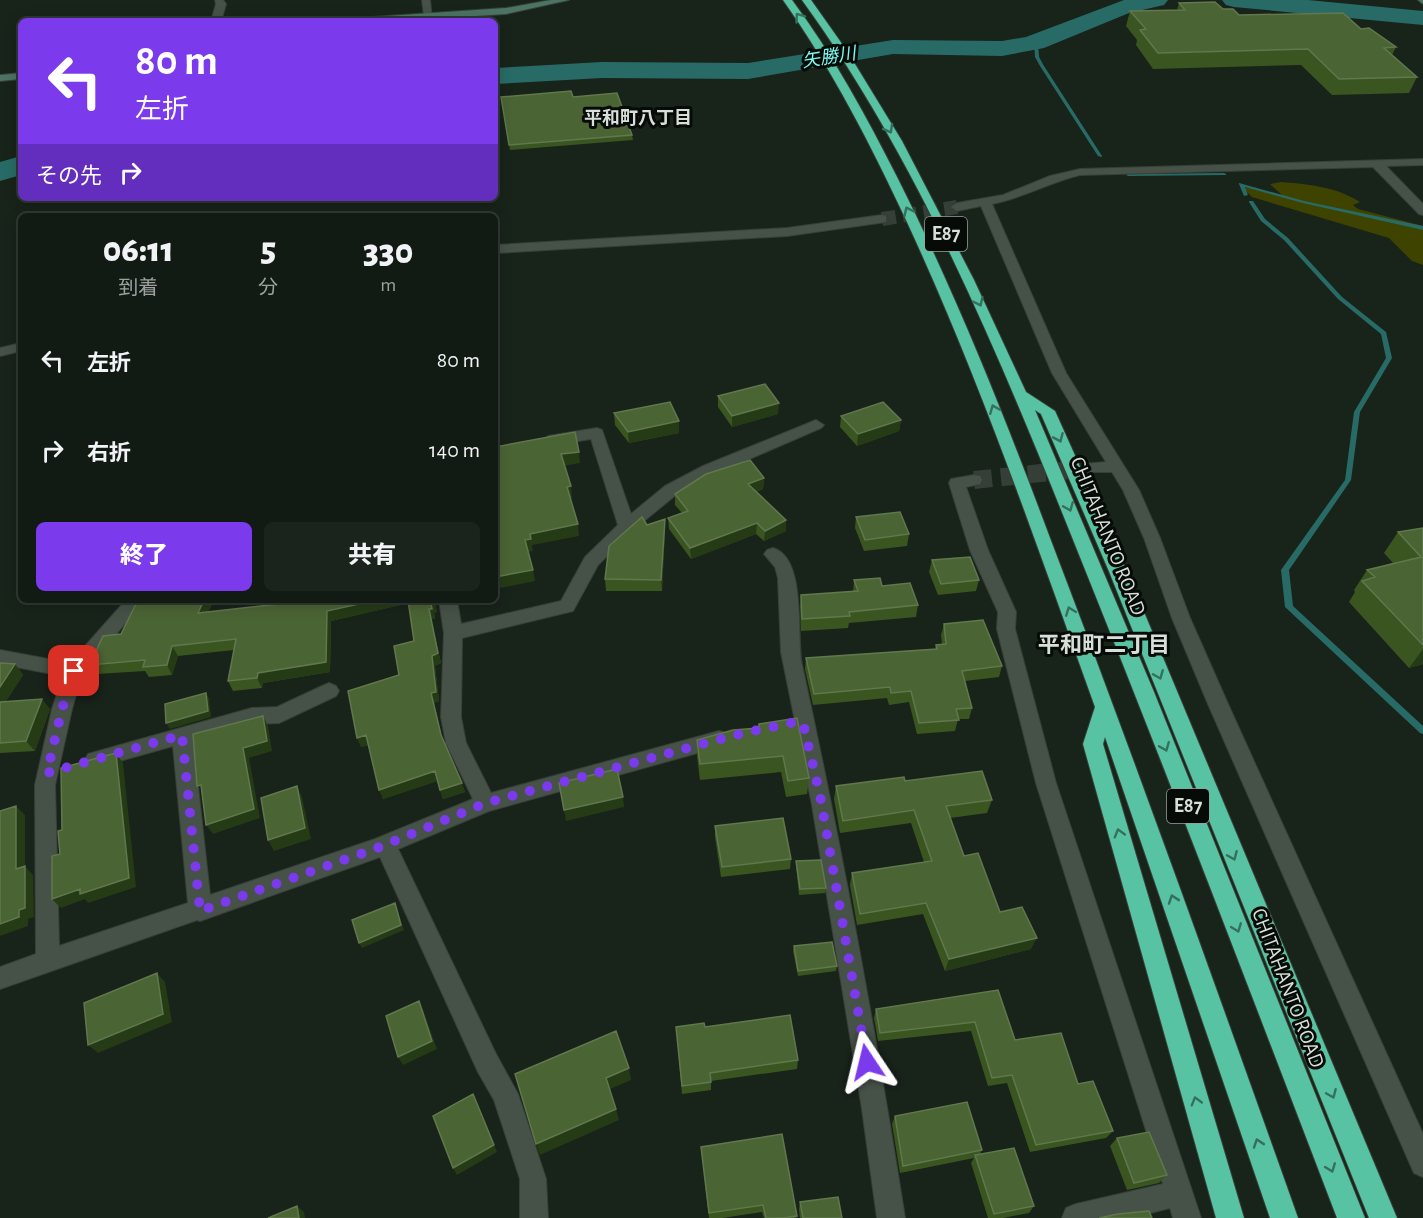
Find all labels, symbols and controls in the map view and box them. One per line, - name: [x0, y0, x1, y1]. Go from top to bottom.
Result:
- one-way arrow: [795, 12, 806, 23]
- text: 80 m: [135, 40, 218, 82]
- icon: left: [36, 42, 114, 120]
- water label: 矢勝川: [801, 43, 859, 71]
- text: 左折: [135, 96, 189, 123]
- district label: 平和町八丁目: [584, 108, 692, 128]
- one-way arrow: [882, 123, 893, 133]
- icon: right: [114, 156, 147, 189]
- text: その先: [36, 165, 102, 187]
- one-way arrow: [904, 206, 916, 217]
- road number: E87: [925, 217, 967, 251]
- text: 06:11: [103, 232, 174, 268]
- text: 5: [260, 232, 276, 268]
- text: 330: [363, 234, 413, 270]
- text: m: [380, 275, 396, 295]
- text: 到着: [118, 278, 158, 298]
- text: 分: [258, 278, 278, 298]
- one-way arrow: [972, 295, 984, 306]
- icon: left: [36, 344, 69, 377]
- text: 80 m: [437, 349, 480, 371]
- text: 左折: [87, 352, 131, 374]
- one-way arrow: [989, 404, 1001, 415]
- one-way arrow: [1051, 431, 1063, 442]
- icon: right: [36, 434, 69, 467]
- text: 140 m: [429, 439, 480, 461]
- text: 右折: [87, 442, 131, 464]
- street label: CHITAHANTO ROAD: [1067, 454, 1149, 618]
- one-way arrow: [1062, 501, 1074, 512]
- button: 終了: [36, 522, 252, 591]
- button: 共有: [264, 522, 480, 591]
- one-way arrow: [1065, 606, 1077, 617]
- district label: 平和町二丁目: [1038, 633, 1170, 656]
- pin: [48, 645, 99, 696]
- icon: arrive: [57, 654, 90, 687]
- one-way arrow: [1152, 669, 1165, 680]
- one-way arrow: [1158, 741, 1170, 752]
- road number: E87: [1167, 789, 1209, 823]
- one-way arrow: [1114, 828, 1126, 839]
- one-way arrow: [1226, 850, 1238, 861]
- one-way arrow: [1168, 894, 1181, 905]
- street label: CHITAHANTO ROAD: [1248, 905, 1328, 1071]
- one-way arrow: [1229, 922, 1242, 933]
- position arrow: [835, 1030, 899, 1094]
- one-way arrow: [1325, 1088, 1337, 1099]
- one-way arrow: [1191, 1096, 1204, 1106]
- one-way arrow: [1253, 1138, 1266, 1149]
- one-way arrow: [1324, 1162, 1336, 1173]

